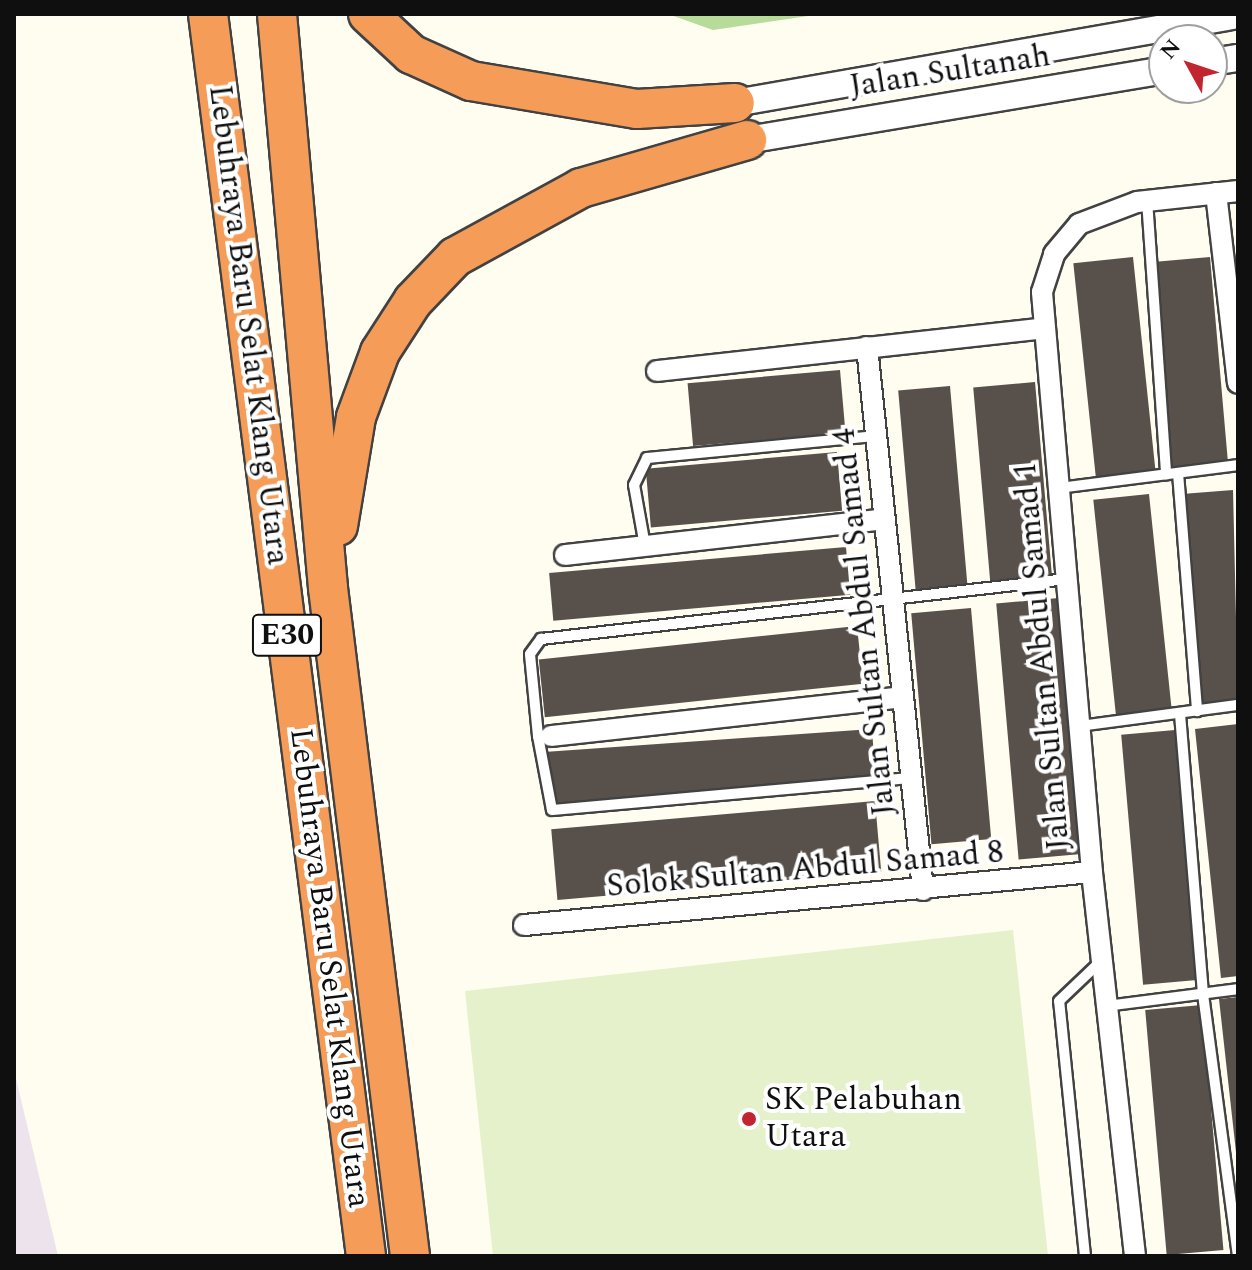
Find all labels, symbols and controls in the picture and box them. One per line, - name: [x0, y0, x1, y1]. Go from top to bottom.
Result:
- north arrow: [1148, 24, 1228, 104]
- text: N: [1152, 32, 1189, 67]
- street label: Jalan Sultanah: [847, 37, 1053, 107]
- street label: Lebuhraya Baru Selat Klang Utara: [200, 83, 296, 567]
- street label: Jalan Sultan Abdul Samad 4: [826, 426, 904, 818]
- street label: Jalan Sultan Abdul Samad 1: [1007, 460, 1079, 852]
- road number: E30: [251, 609, 323, 661]
- street label: Lebuhraya Baru Selat Klang Utara: [281, 726, 377, 1210]
- street label: Solok Sultan Abdul Samad 8: [605, 834, 1005, 906]
- place label: SK Pelabuhan Utara: [765, 1082, 962, 1157]
- marker: SK Pelabuhan Utara: [740, 1110, 758, 1128]

